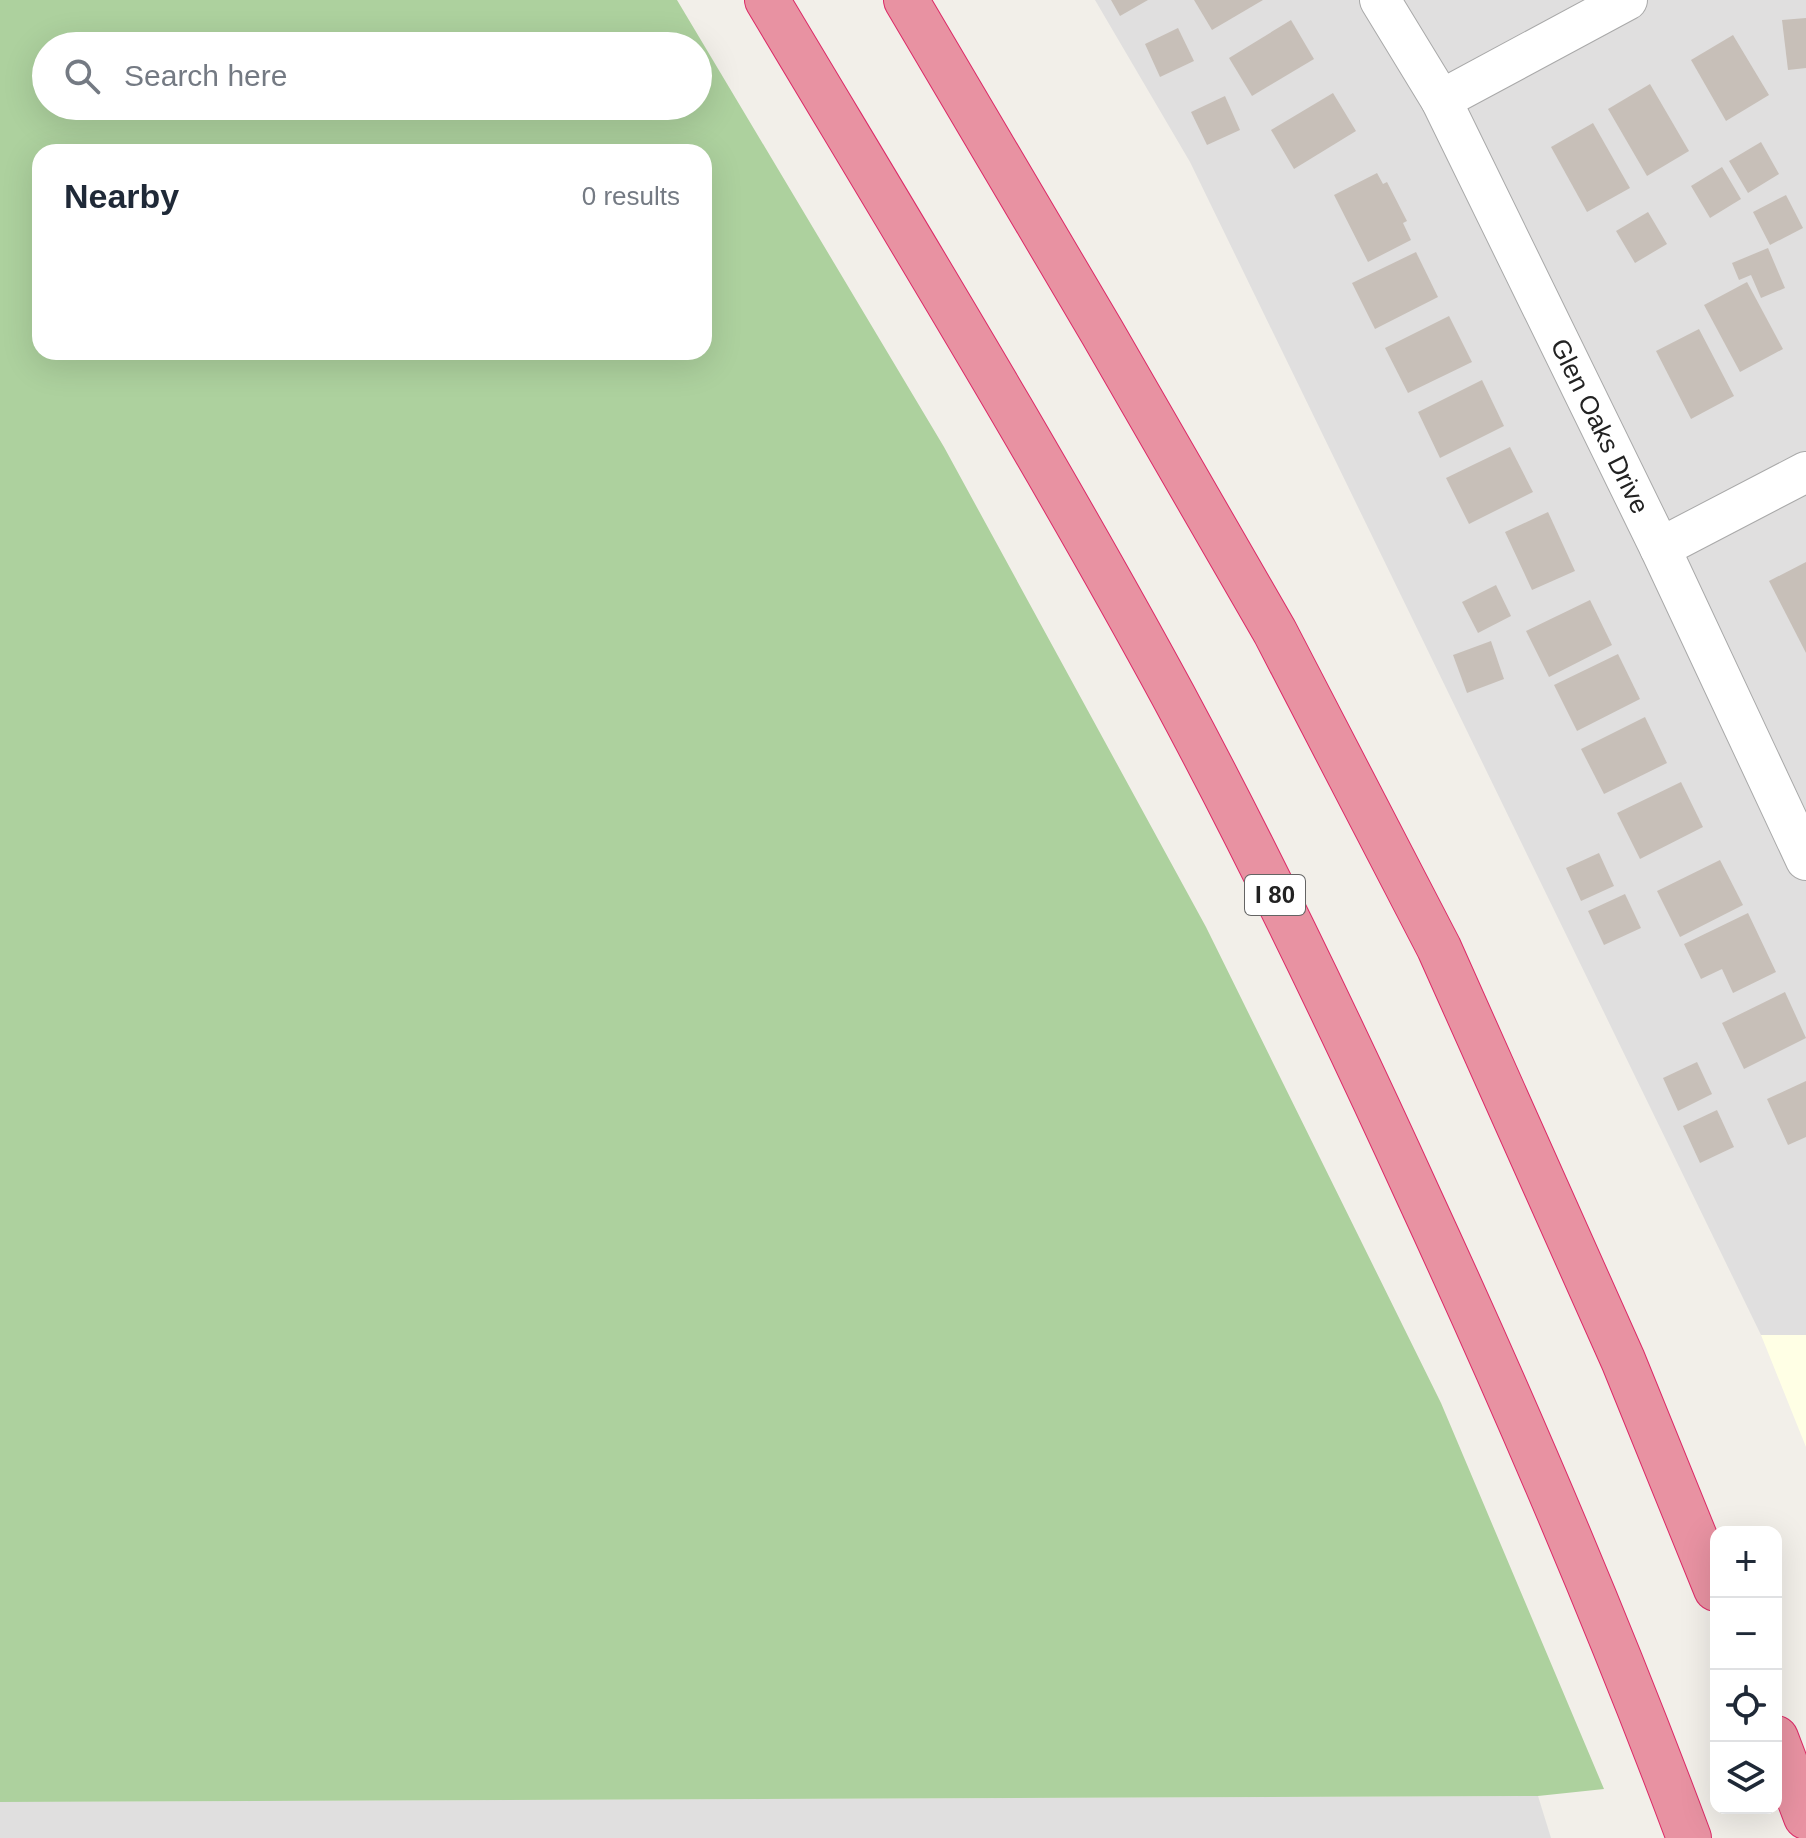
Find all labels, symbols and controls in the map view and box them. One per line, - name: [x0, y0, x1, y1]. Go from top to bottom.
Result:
- search box: [32, 32, 712, 120]
- icon: search: [60, 54, 104, 98]
- text: Search here: [124, 59, 287, 92]
- text: Nearby: [64, 177, 179, 215]
- text: 0 results: [582, 181, 680, 211]
- street label: Glen Oaks Drive: [1545, 334, 1655, 518]
- road number: I 80: [1245, 875, 1305, 915]
- map controls: [1710, 1526, 1782, 1814]
- button: +: [1710, 1526, 1782, 1598]
- button: −: [1710, 1598, 1782, 1670]
- button: locate: [1710, 1670, 1782, 1742]
- button: layers: [1710, 1742, 1782, 1814]

